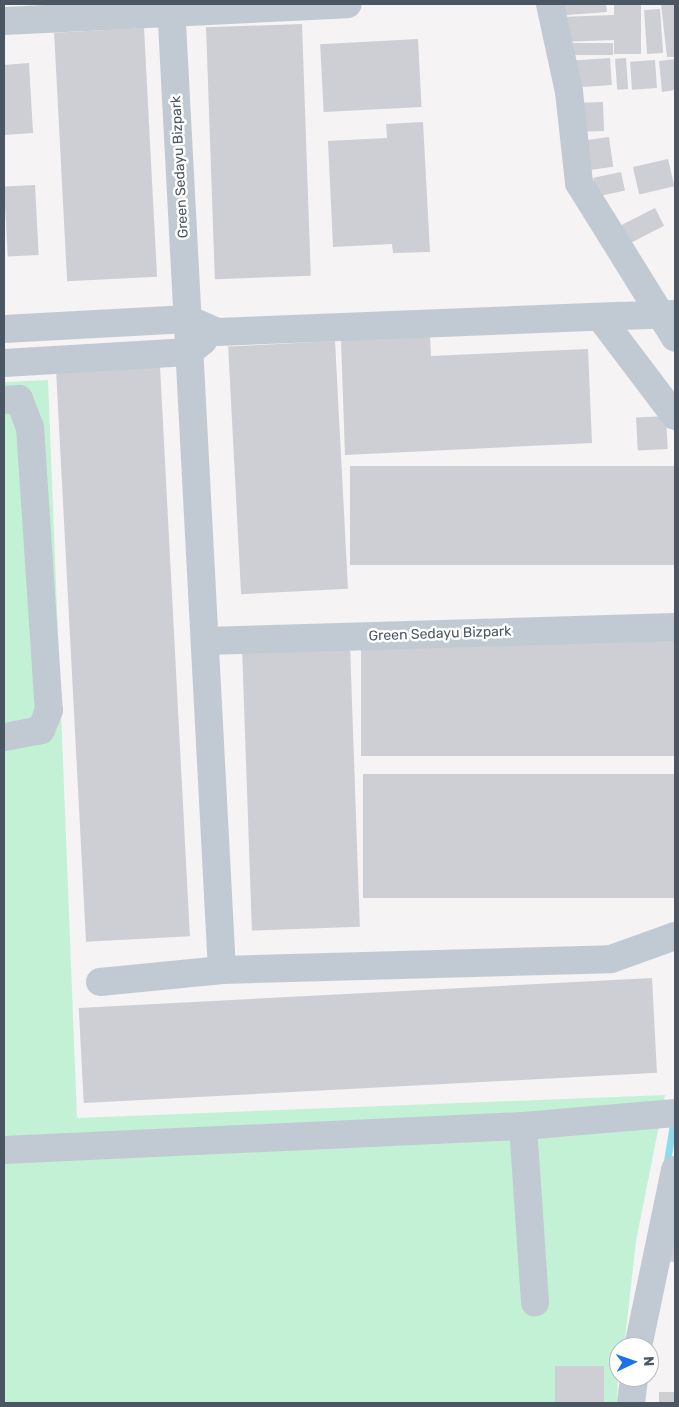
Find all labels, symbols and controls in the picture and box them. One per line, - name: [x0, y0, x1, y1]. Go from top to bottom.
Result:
- street label: Green Sedayu Bizpark: [168, 95, 192, 239]
- street label: Green Sedayu Bizpark: [368, 623, 512, 645]
- north arrow: [609, 1337, 659, 1387]
- text: N: [640, 1356, 657, 1367]

